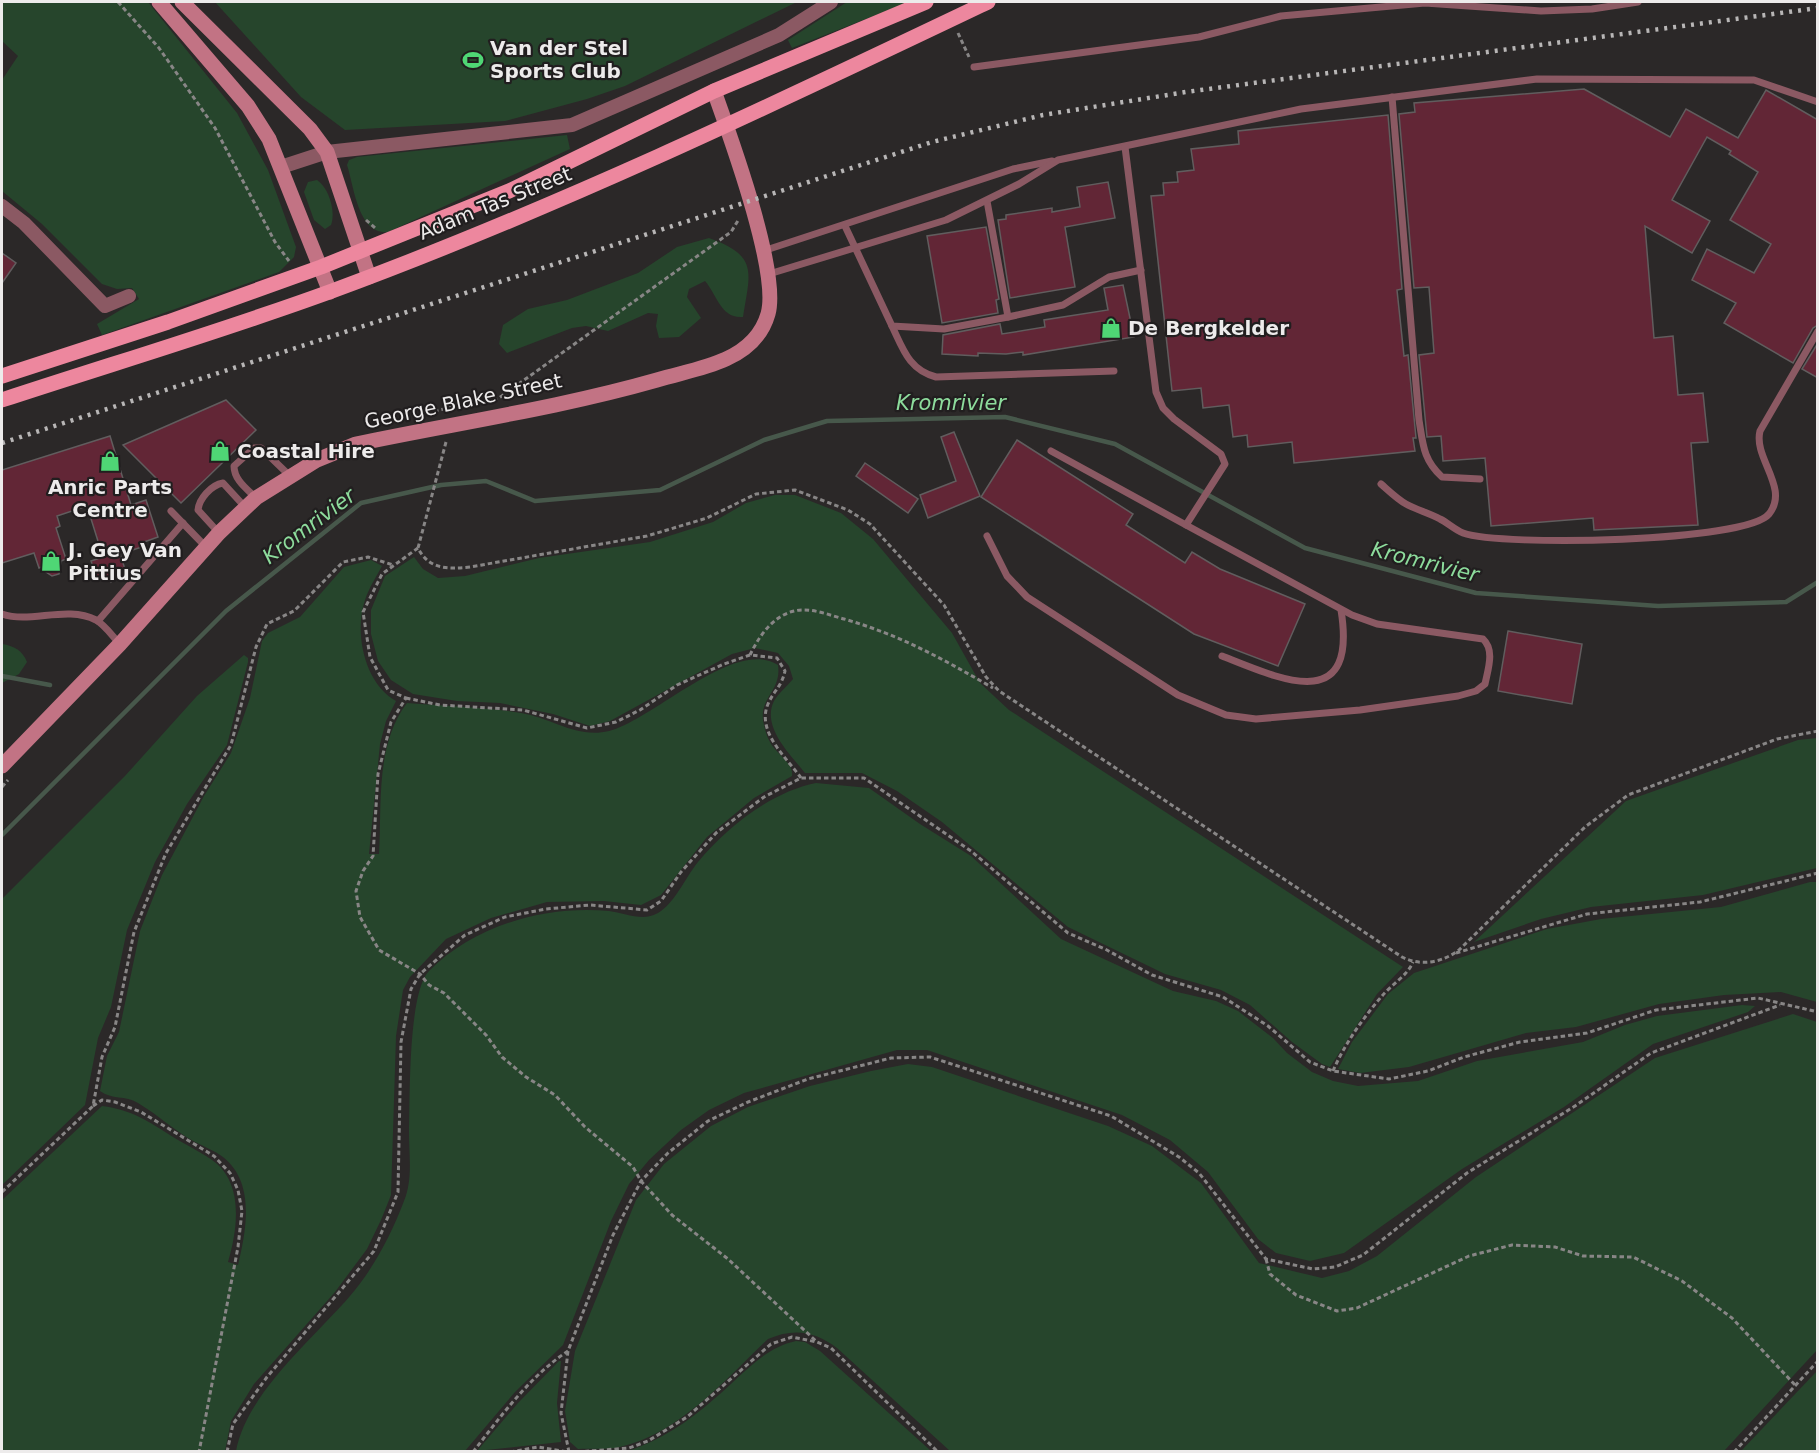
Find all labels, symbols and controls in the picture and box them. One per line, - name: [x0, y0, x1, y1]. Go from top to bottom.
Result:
- place label: Van der Stel Sports Club: [490, 36, 628, 83]
- sports icon: Van der Stel Sports Club: [461, 48, 485, 72]
- street label: Adam Tas Street: [415, 161, 575, 245]
- shop icon: De Bergkelder: [1099, 316, 1123, 340]
- place label: De Bergkelder: [1128, 316, 1289, 340]
- street label: George Blake Street: [362, 368, 564, 434]
- water label: Kromrivier: [896, 391, 1007, 415]
- shop icon: Coastal Hire: [208, 439, 232, 463]
- place label: Coastal Hire: [237, 439, 375, 463]
- shop icon: Anric Parts Centre: [98, 449, 122, 473]
- place label: Anric Parts Centre: [48, 475, 172, 522]
- water label: Kromrivier: [258, 482, 361, 569]
- water label: Kromrivier: [1369, 537, 1483, 587]
- place label: J. Gey Van Pittius: [66, 538, 182, 585]
- shop icon: J. Gey Van Pittius: [39, 549, 63, 573]

